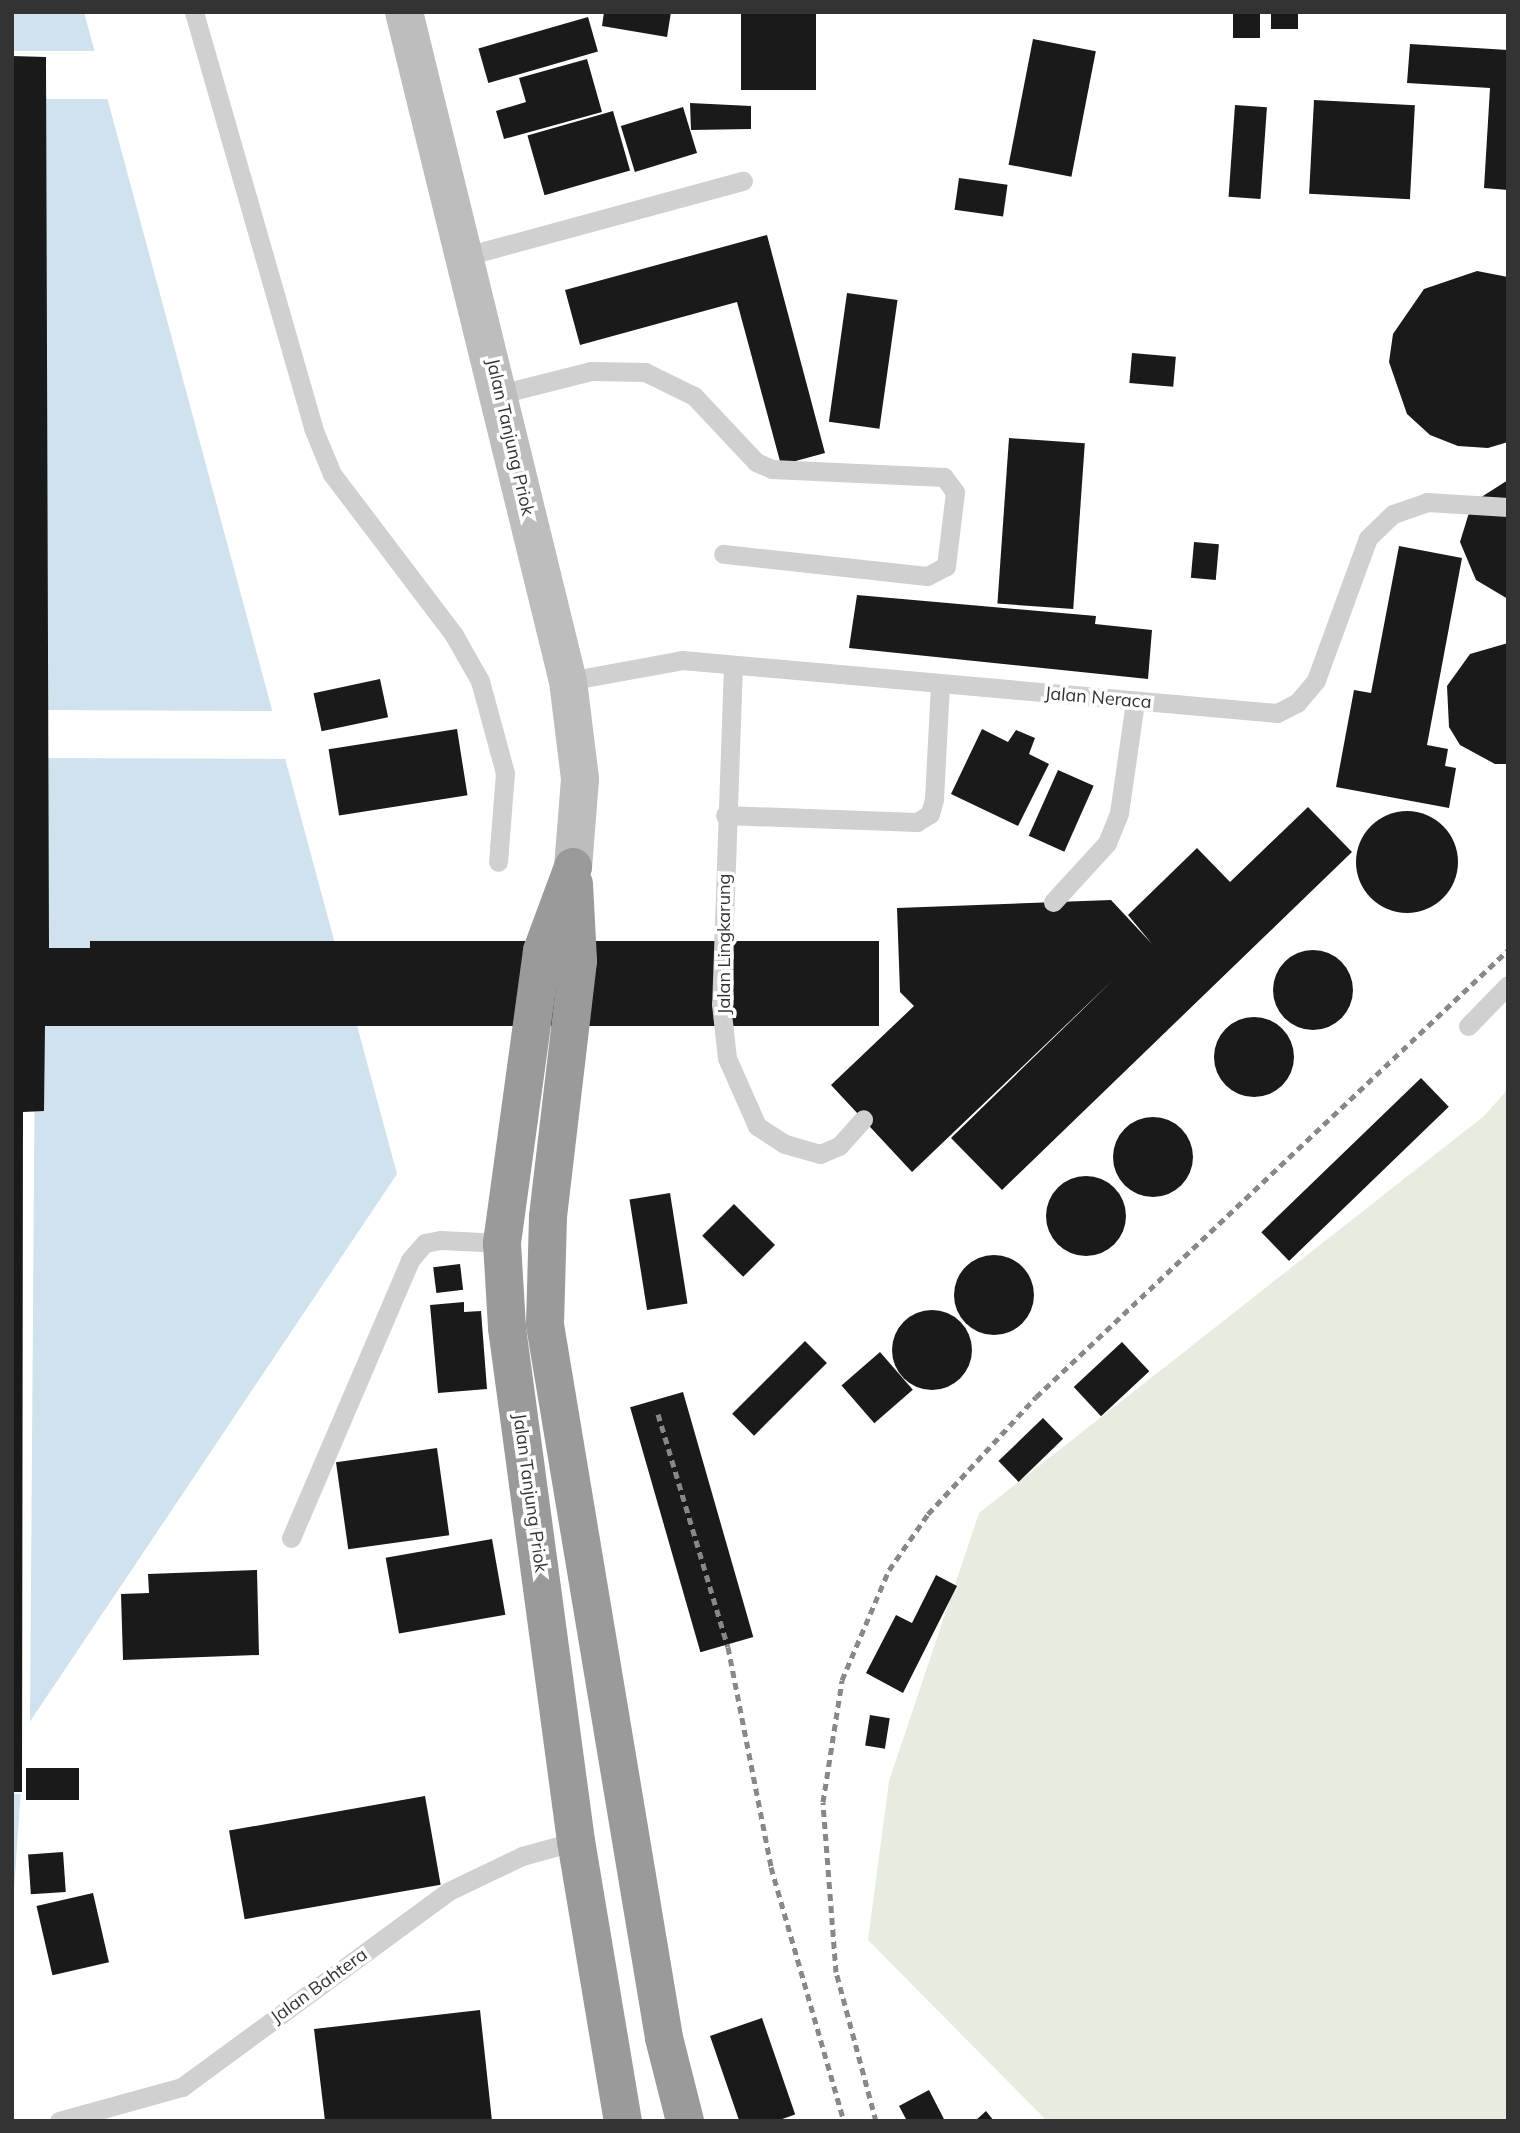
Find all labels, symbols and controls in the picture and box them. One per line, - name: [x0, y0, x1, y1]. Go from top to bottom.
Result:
- street label: Jalan Tanjung Priok: [481, 356, 539, 518]
- street label: Jalan Neraca: [1044, 683, 1152, 713]
- street label: Jalan Lingkarung: [713, 874, 735, 1014]
- street label: Jalan Tanjung Priok: [508, 1412, 552, 1574]
- street label: Jalan Bahtera: [267, 1944, 371, 2028]

